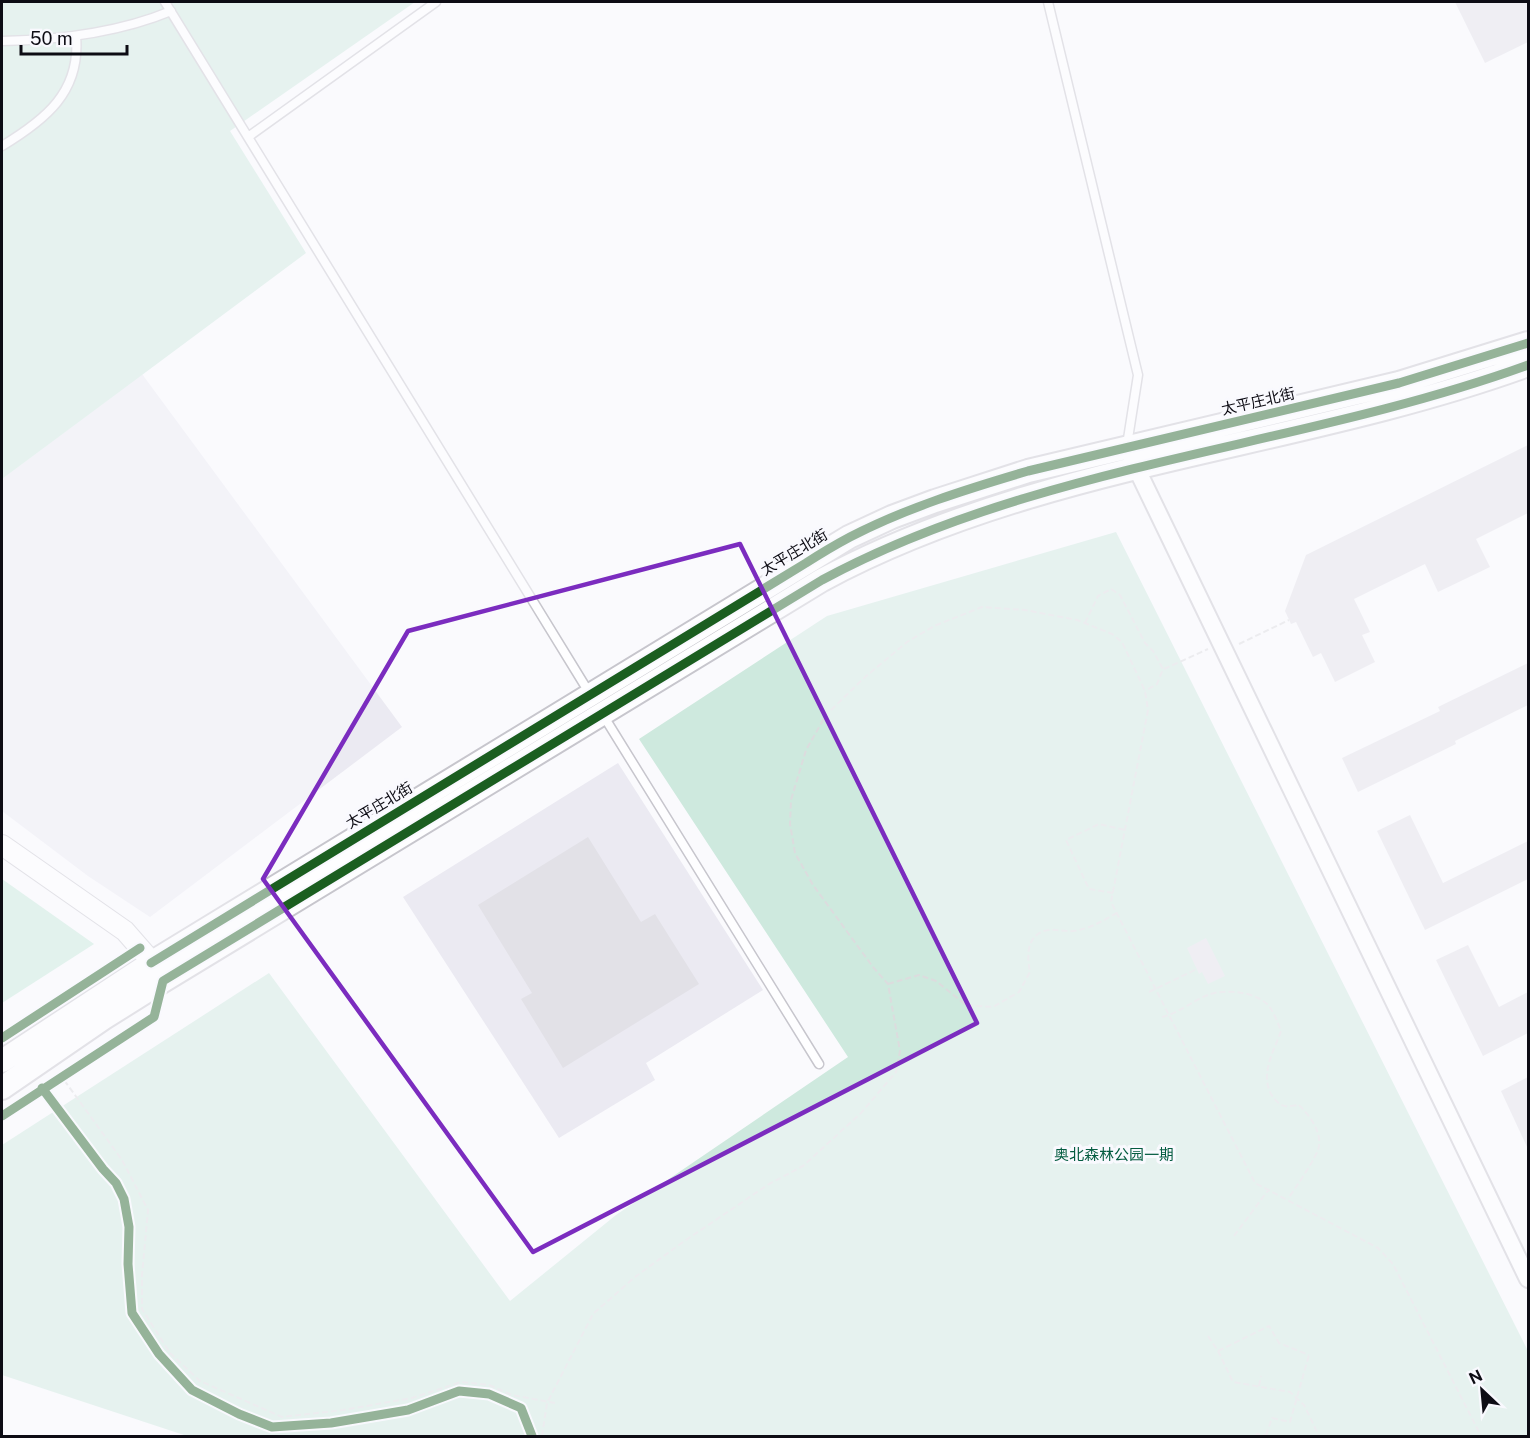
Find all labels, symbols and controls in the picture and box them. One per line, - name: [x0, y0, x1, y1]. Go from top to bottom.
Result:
- scale bar: [21, 18, 128, 56]
- text: 50 m: [30, 28, 73, 49]
- street label: 太平庄北街: [1220, 384, 1296, 418]
- street label: 太平庄北街: [757, 525, 831, 579]
- street label: 太平庄北街: [342, 778, 416, 832]
- park label: 奥北森林公园一期: [1054, 1146, 1174, 1163]
- north arrow: [1452, 1360, 1512, 1420]
- text: N: [1466, 1366, 1485, 1388]

